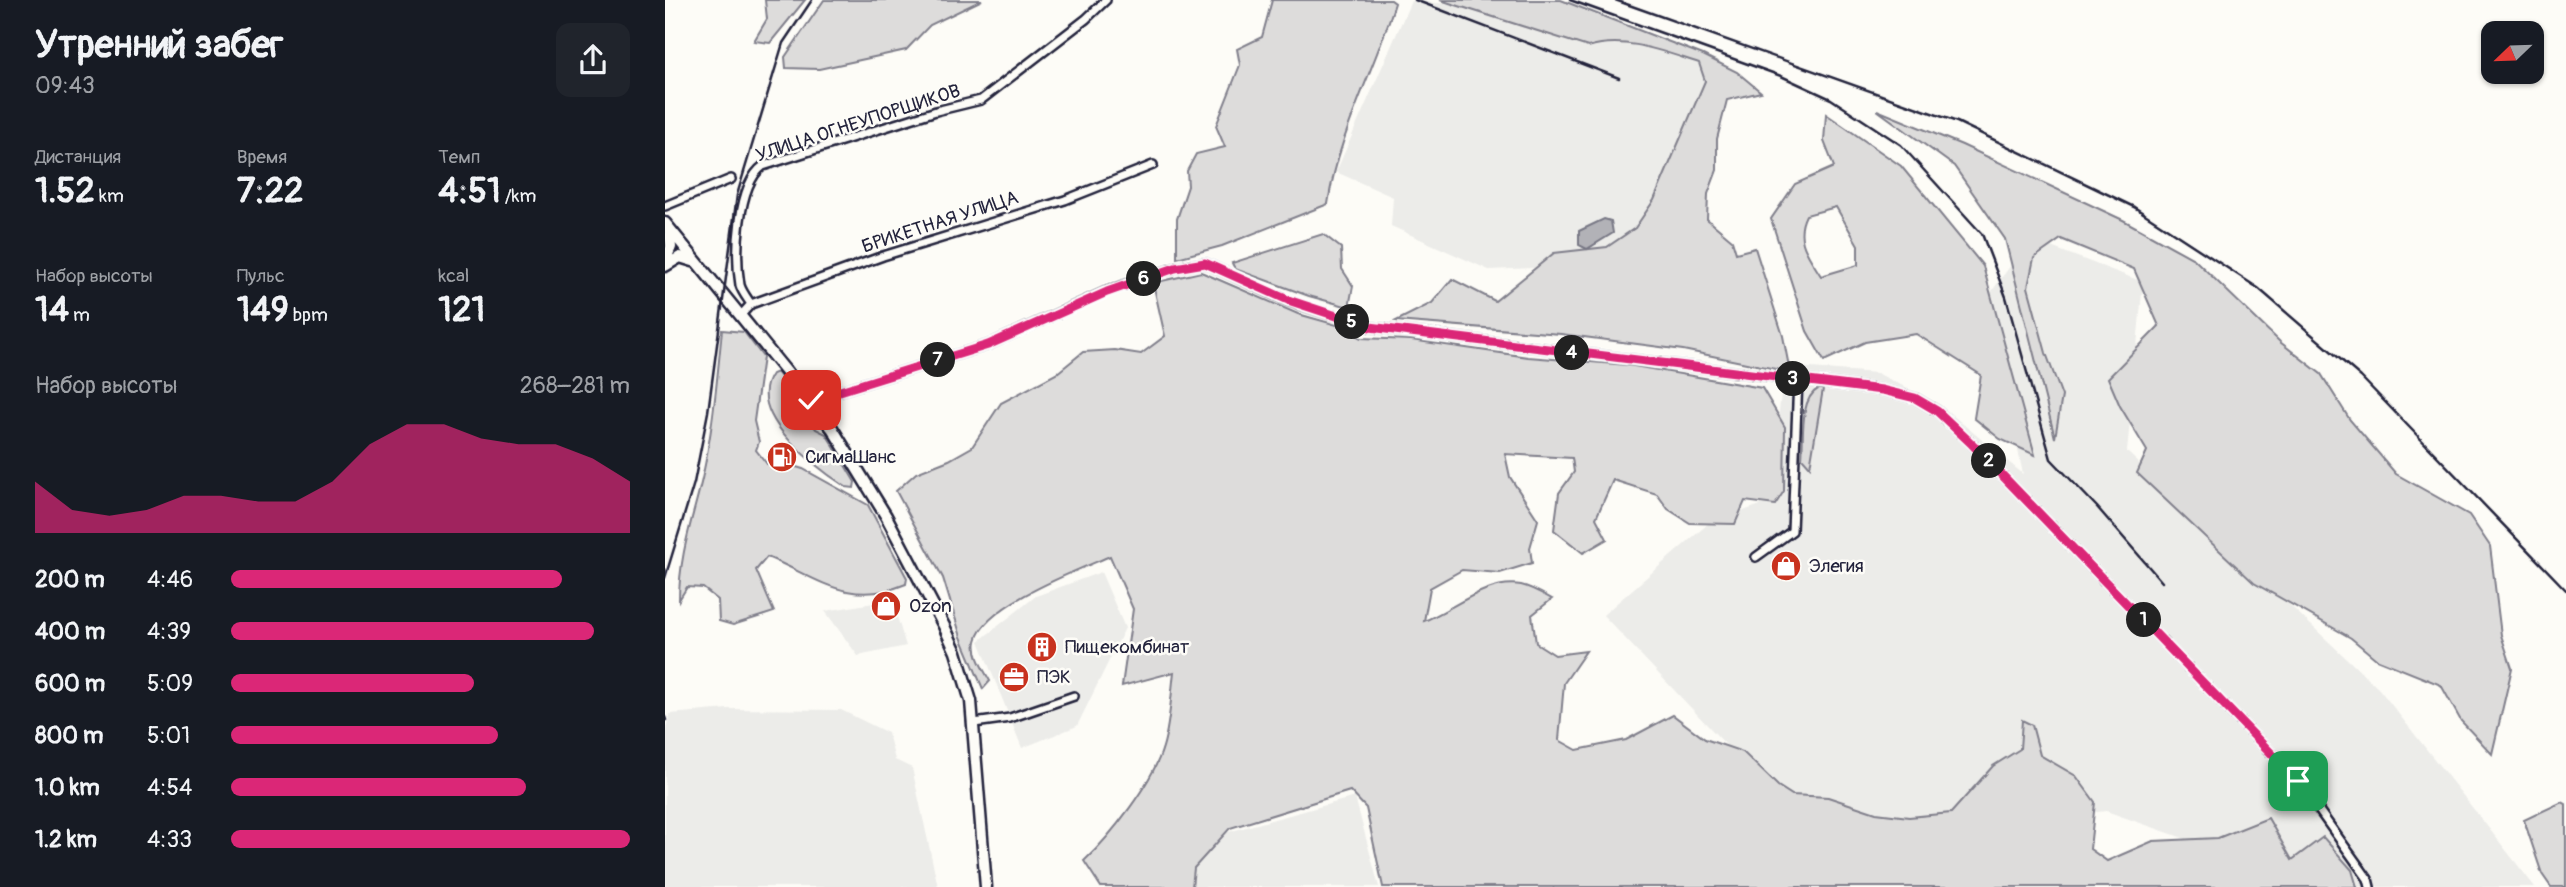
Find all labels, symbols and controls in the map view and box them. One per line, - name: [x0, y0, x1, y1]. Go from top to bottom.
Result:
- text: Утренний забег: [35, 21, 283, 69]
- north arrow: [2481, 21, 2545, 84]
- map controls: [2481, 21, 2544, 84]
- button: share: [556, 23, 630, 97]
- text: 09:43: [35, 71, 95, 100]
- street label: УЛИЦА ОГНЕУПОРЩИКОВ: [753, 79, 963, 167]
- text: Дистанция: [35, 145, 121, 169]
- text: Время: [237, 145, 287, 169]
- text: Темп: [438, 145, 480, 169]
- text: 1.52: [35, 169, 95, 213]
- text: 7:22: [237, 169, 304, 213]
- text: 4:51: [438, 169, 501, 213]
- text: km: [95, 184, 124, 208]
- text: /km: [501, 184, 536, 208]
- street label: БРИКЕТНАЯ УЛИЦА: [859, 185, 1021, 259]
- pin: 6: [1127, 262, 1161, 296]
- text: Набор высоты: [35, 264, 153, 288]
- text: Пульс: [237, 264, 285, 288]
- text: kcal: [438, 264, 469, 288]
- text: 6: [1138, 266, 1149, 290]
- text: 14: [35, 288, 69, 332]
- text: 149: [237, 288, 289, 332]
- text: 121: [438, 288, 485, 332]
- text: m: [69, 303, 90, 327]
- text: bpm: [289, 303, 328, 327]
- pin: 5: [1335, 304, 1369, 340]
- text: 5: [1346, 309, 1357, 333]
- pin: 4: [1555, 336, 1590, 370]
- text: 4: [1566, 340, 1577, 364]
- pin: 7: [921, 342, 955, 378]
- text: 7: [932, 347, 943, 371]
- pin: 3: [1775, 362, 1811, 396]
- text: 3: [1787, 366, 1798, 390]
- pin: [781, 370, 841, 430]
- text: Набор высоты: [35, 371, 177, 400]
- text: 268–281 m: [520, 371, 630, 400]
- icon: check: [792, 381, 830, 419]
- fuel station icon: СигмаШанс: [765, 440, 799, 474]
- pin: 2: [1971, 444, 2007, 478]
- place label: СигмаШанс: [805, 445, 897, 469]
- text: 2: [1983, 448, 1994, 472]
- shop icon: Элегия: [1769, 549, 1803, 583]
- place label: Элегия: [1809, 554, 1864, 578]
- text: 200 m: [35, 565, 105, 594]
- text: 4:46: [147, 565, 193, 594]
- shop icon: Ozon: [869, 589, 903, 623]
- place label: Ozon: [909, 594, 952, 618]
- pin: 1: [2127, 602, 2161, 638]
- text: 1: [2140, 607, 2147, 631]
- text: 400 m: [35, 617, 105, 646]
- text: 4:39: [147, 617, 191, 646]
- building icon: Пищекомбинат: [1025, 630, 1059, 664]
- place label: Пищекомбинат: [1065, 635, 1190, 659]
- office icon: ПЭК: [997, 660, 1031, 694]
- place label: ПЭК: [1037, 665, 1071, 689]
- text: 600 m: [35, 669, 105, 698]
- text: 5:09: [147, 669, 193, 698]
- text: 800 m: [35, 721, 103, 750]
- text: 5:01: [147, 721, 190, 750]
- pin: [2268, 751, 2328, 811]
- icon: arrive: [2279, 762, 2317, 800]
- text: 1.0 km: [35, 773, 100, 802]
- text: 4:54: [147, 773, 192, 802]
- text: 1.2 km: [35, 825, 97, 854]
- text: 4:33: [147, 825, 192, 854]

